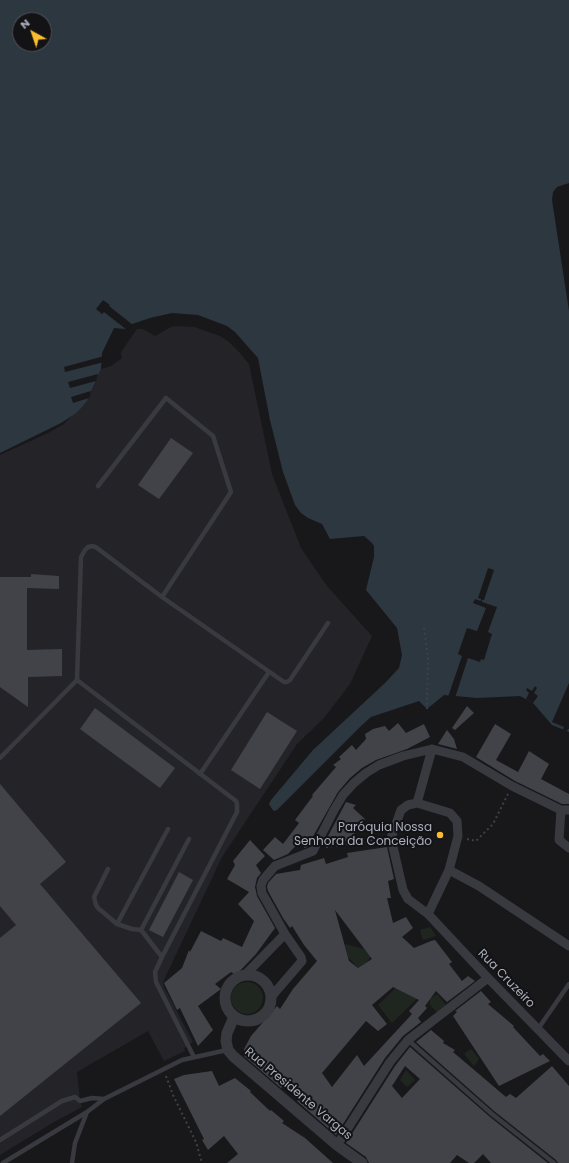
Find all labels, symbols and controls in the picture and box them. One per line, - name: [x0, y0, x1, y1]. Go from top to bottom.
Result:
- north arrow: [12, 12, 52, 52]
- text: N: [17, 15, 33, 32]
- place label: Paróquia Nossa Senhora da Conceição: [294, 821, 432, 849]
- marker: Paróquia Nossa Senhora da Conceição: [435, 830, 445, 840]
- street label: Rua Cruzeiro: [475, 947, 537, 1011]
- street label: Rua Presidente Vargas: [241, 1045, 355, 1143]

